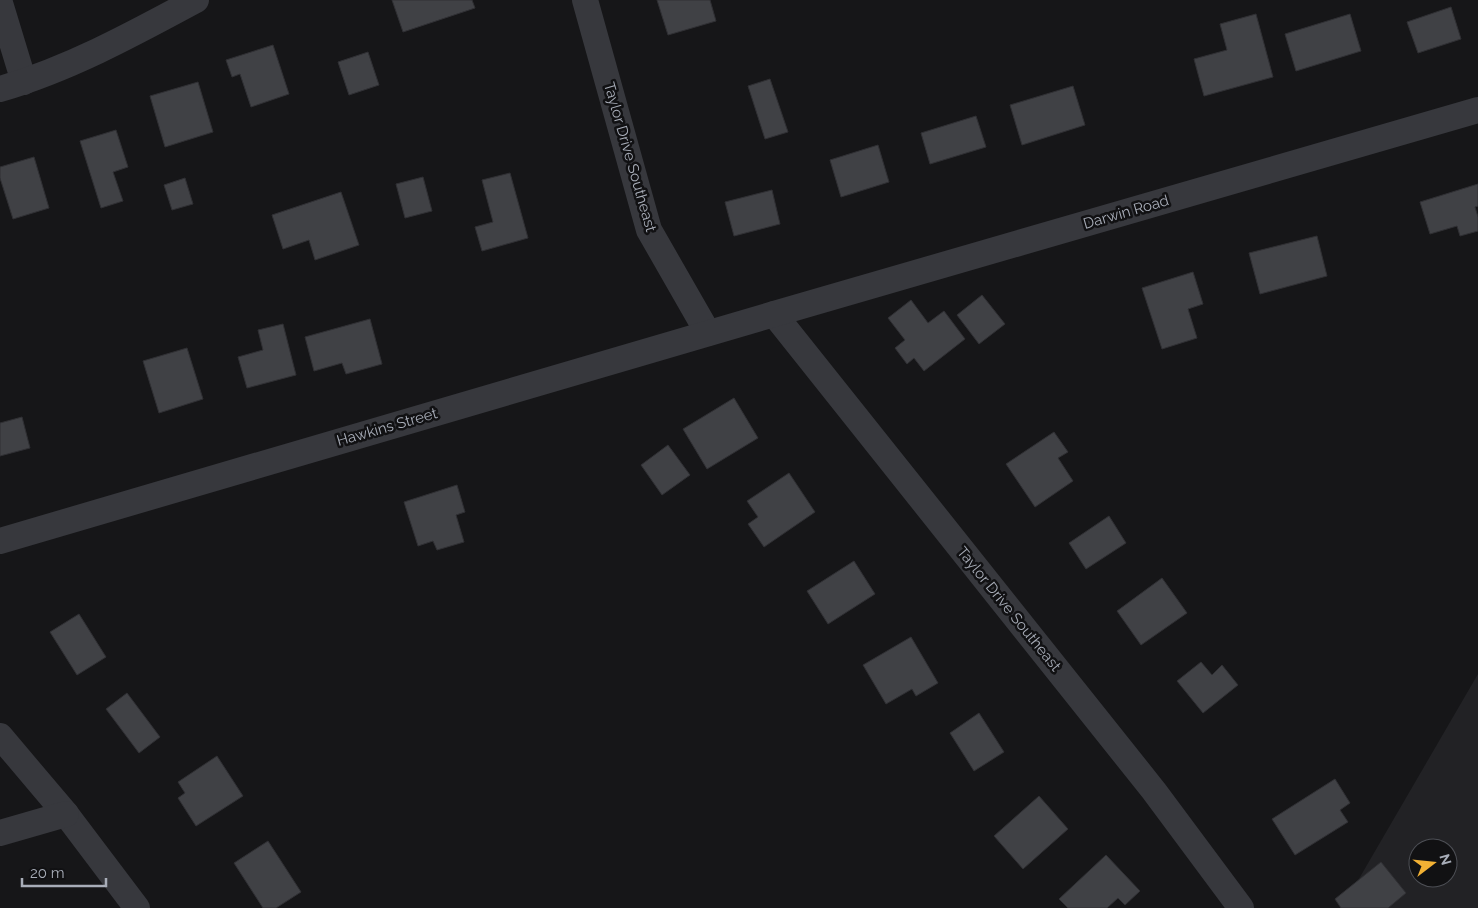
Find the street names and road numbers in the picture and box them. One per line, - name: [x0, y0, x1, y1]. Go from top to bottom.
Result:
- street label: Taylor Drive Southeast: [600, 80, 660, 234]
- street label: Darwin Road: [1081, 191, 1171, 233]
- street label: Hawkins Street: [335, 404, 439, 450]
- street label: Taylor Drive Southeast: [953, 543, 1065, 675]

